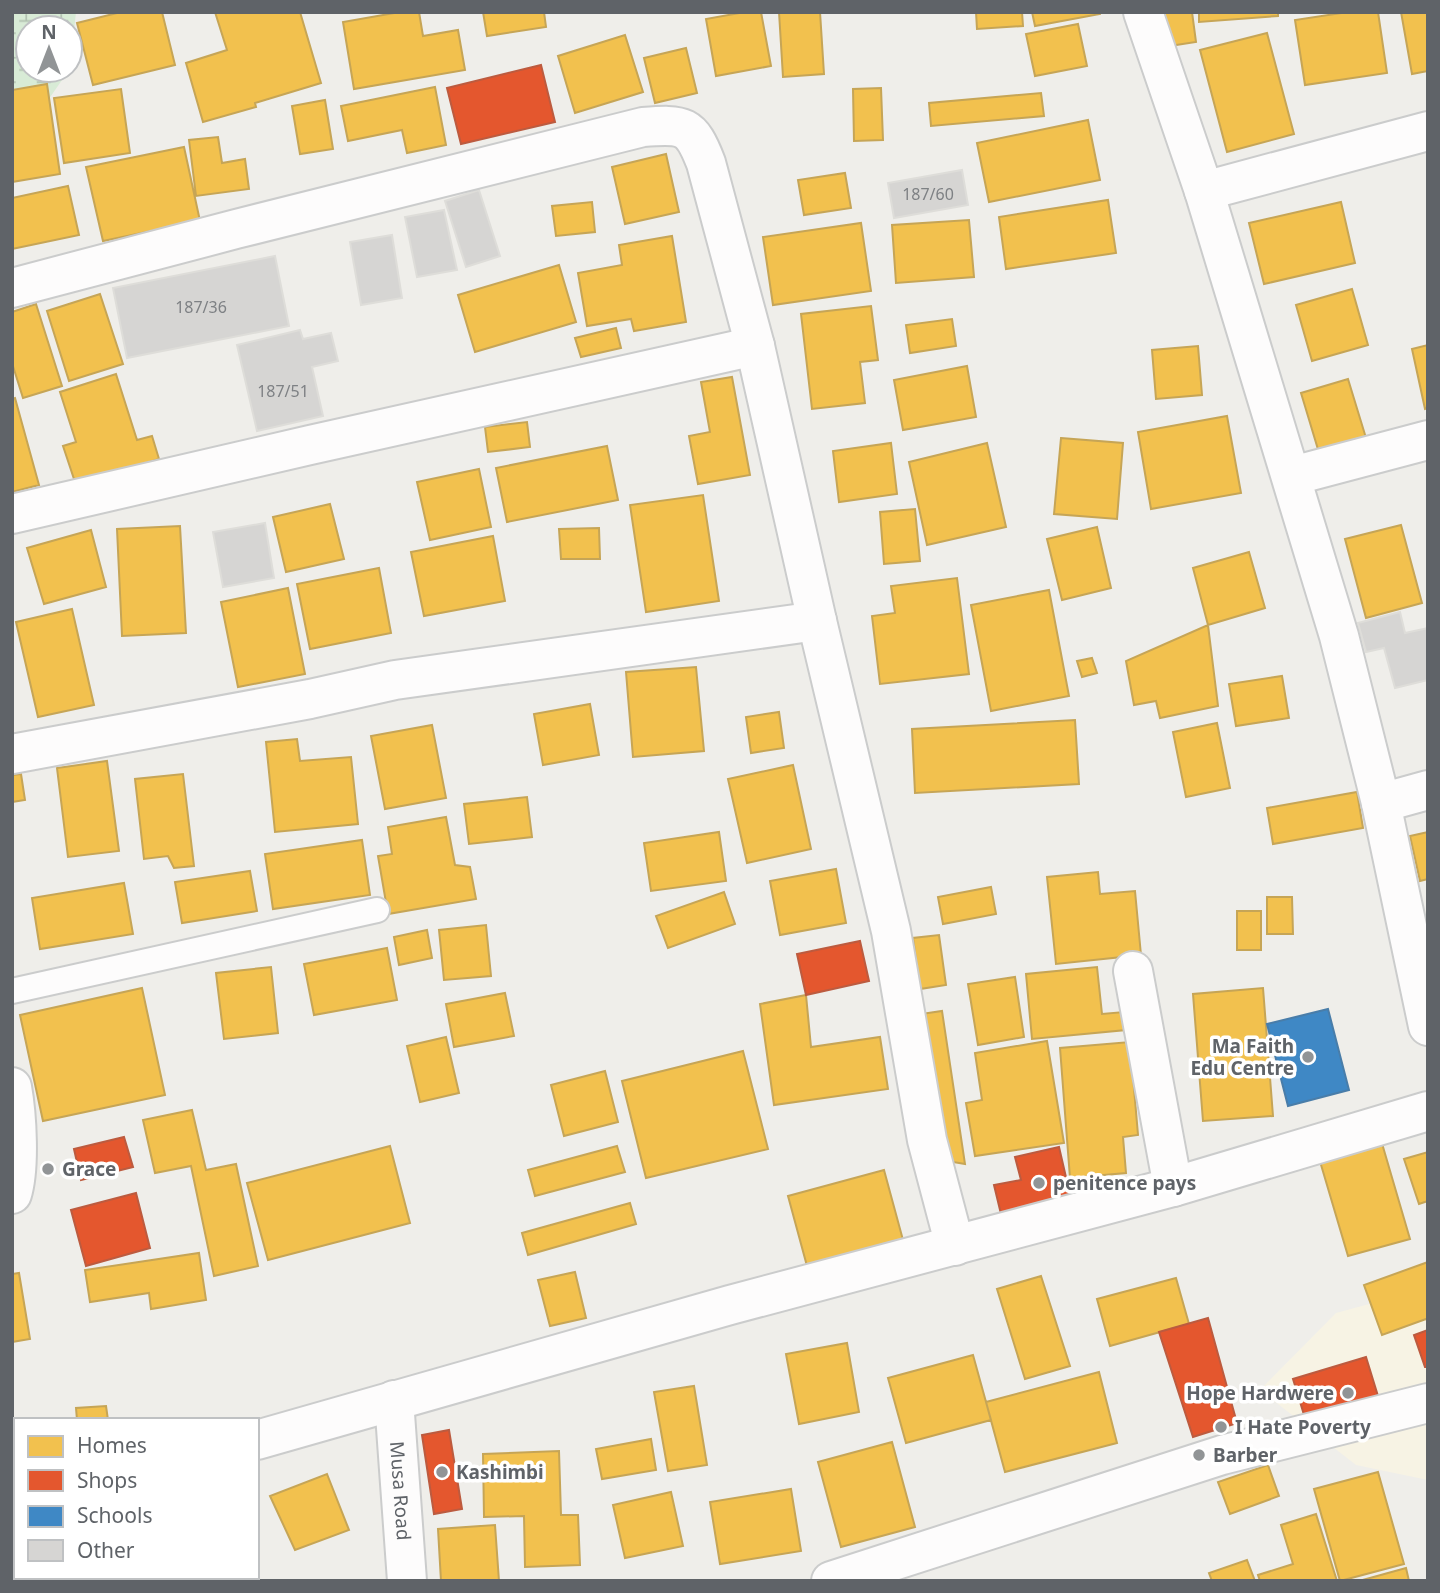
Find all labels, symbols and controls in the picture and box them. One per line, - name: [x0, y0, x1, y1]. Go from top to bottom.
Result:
- north arrow: [14, 14, 84, 84]
- text: N: [41, 19, 57, 45]
- house number: 187/60: [902, 183, 954, 205]
- house number: 187/36: [175, 296, 227, 318]
- house number: 187/51: [257, 380, 309, 402]
- place label: Ma Faith Edu Centre: [1190, 1033, 1294, 1081]
- marker: Ma Faith Edu Centre: [1300, 1049, 1316, 1065]
- place label: Grace: [62, 1156, 116, 1182]
- marker: Grace: [40, 1161, 56, 1177]
- place label: penitence pays: [1053, 1170, 1196, 1196]
- marker: penitence pays: [1031, 1175, 1047, 1191]
- place label: Hope Hardwere: [1186, 1380, 1334, 1406]
- marker: Hope Hardwere: [1340, 1385, 1356, 1401]
- place label: I Hate Poverty: [1235, 1414, 1371, 1440]
- legend: [14, 1418, 259, 1579]
- marker: I Hate Poverty: [1213, 1419, 1229, 1435]
- text: Homes: [77, 1431, 147, 1459]
- street label: Musa Road: [384, 1440, 417, 1541]
- place label: Barber: [1213, 1442, 1278, 1468]
- marker: Barber: [1191, 1447, 1207, 1463]
- place label: Kashimbi: [456, 1459, 544, 1485]
- marker: Kashimbi: [434, 1464, 450, 1480]
- text: Shops: [77, 1466, 137, 1494]
- text: Schools: [77, 1501, 152, 1529]
- text: Other: [77, 1536, 135, 1564]

